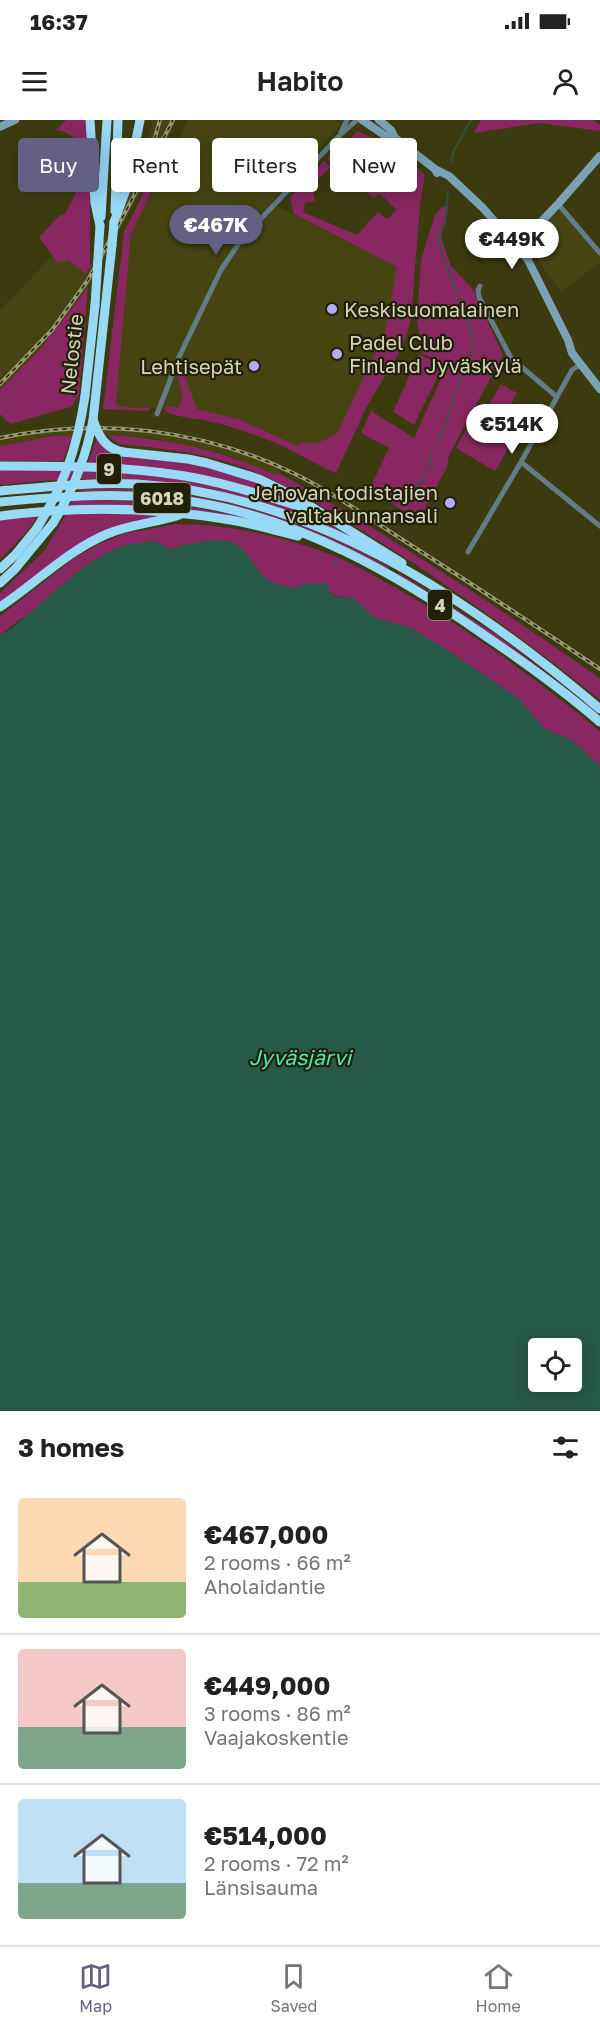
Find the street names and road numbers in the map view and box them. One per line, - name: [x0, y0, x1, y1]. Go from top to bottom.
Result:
- street label: Nelostie: [55, 313, 87, 395]
- road number: 9: [97, 454, 121, 484]
- road number: 6018: [134, 483, 190, 513]
- road number: 4: [428, 590, 452, 620]

